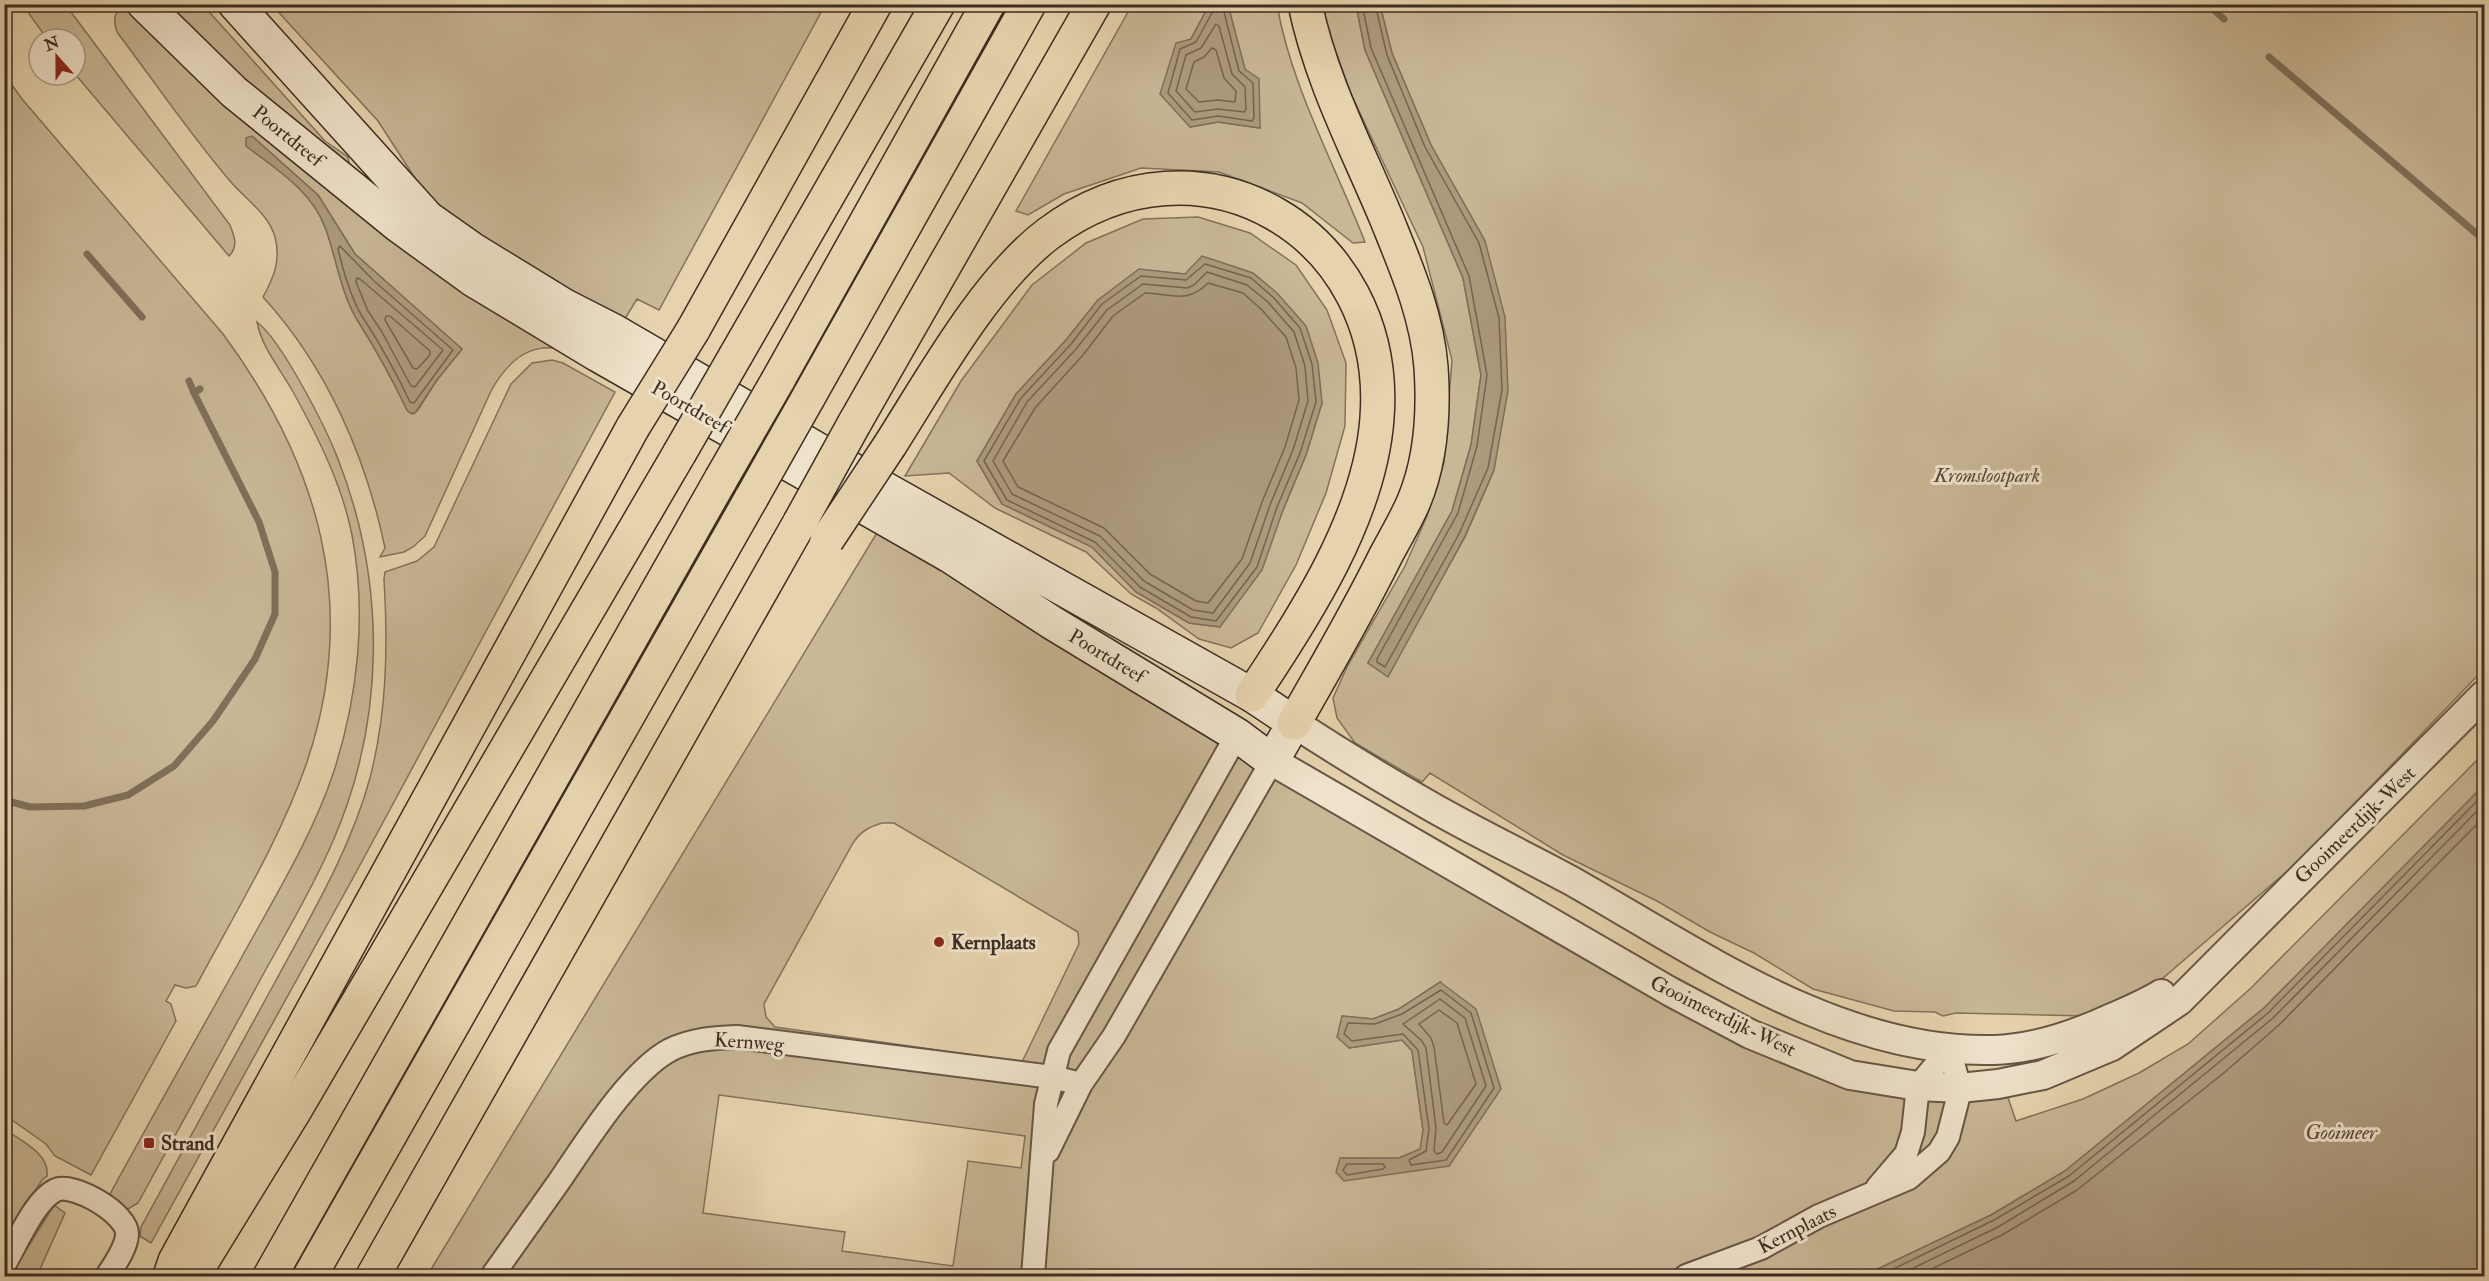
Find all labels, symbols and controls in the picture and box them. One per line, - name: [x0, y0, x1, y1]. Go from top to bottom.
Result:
- north arrow: [27, 27, 87, 87]
- text: N: [41, 32, 63, 56]
- street label: Poortdreef: [247, 100, 332, 175]
- street label: Poortdreef: [647, 375, 736, 441]
- park label: Kromslootpark: [1933, 463, 2040, 488]
- street label: Poortdreef: [1064, 623, 1153, 690]
- street label: Gooimeerdijk-West: [2289, 760, 2421, 889]
- place label: Kernplaats: [951, 930, 1036, 956]
- marker: Kernplaats: [932, 935, 946, 949]
- street label: Gooimeerdijk-West: [1646, 970, 1800, 1062]
- street label: Kernweg: [713, 1027, 786, 1057]
- water label: Gooimeer: [2305, 1119, 2378, 1146]
- place label: Strand: [161, 1131, 215, 1156]
- marker: Strand: [142, 1136, 156, 1150]
- street label: Kernplaats: [1754, 1199, 1841, 1260]

